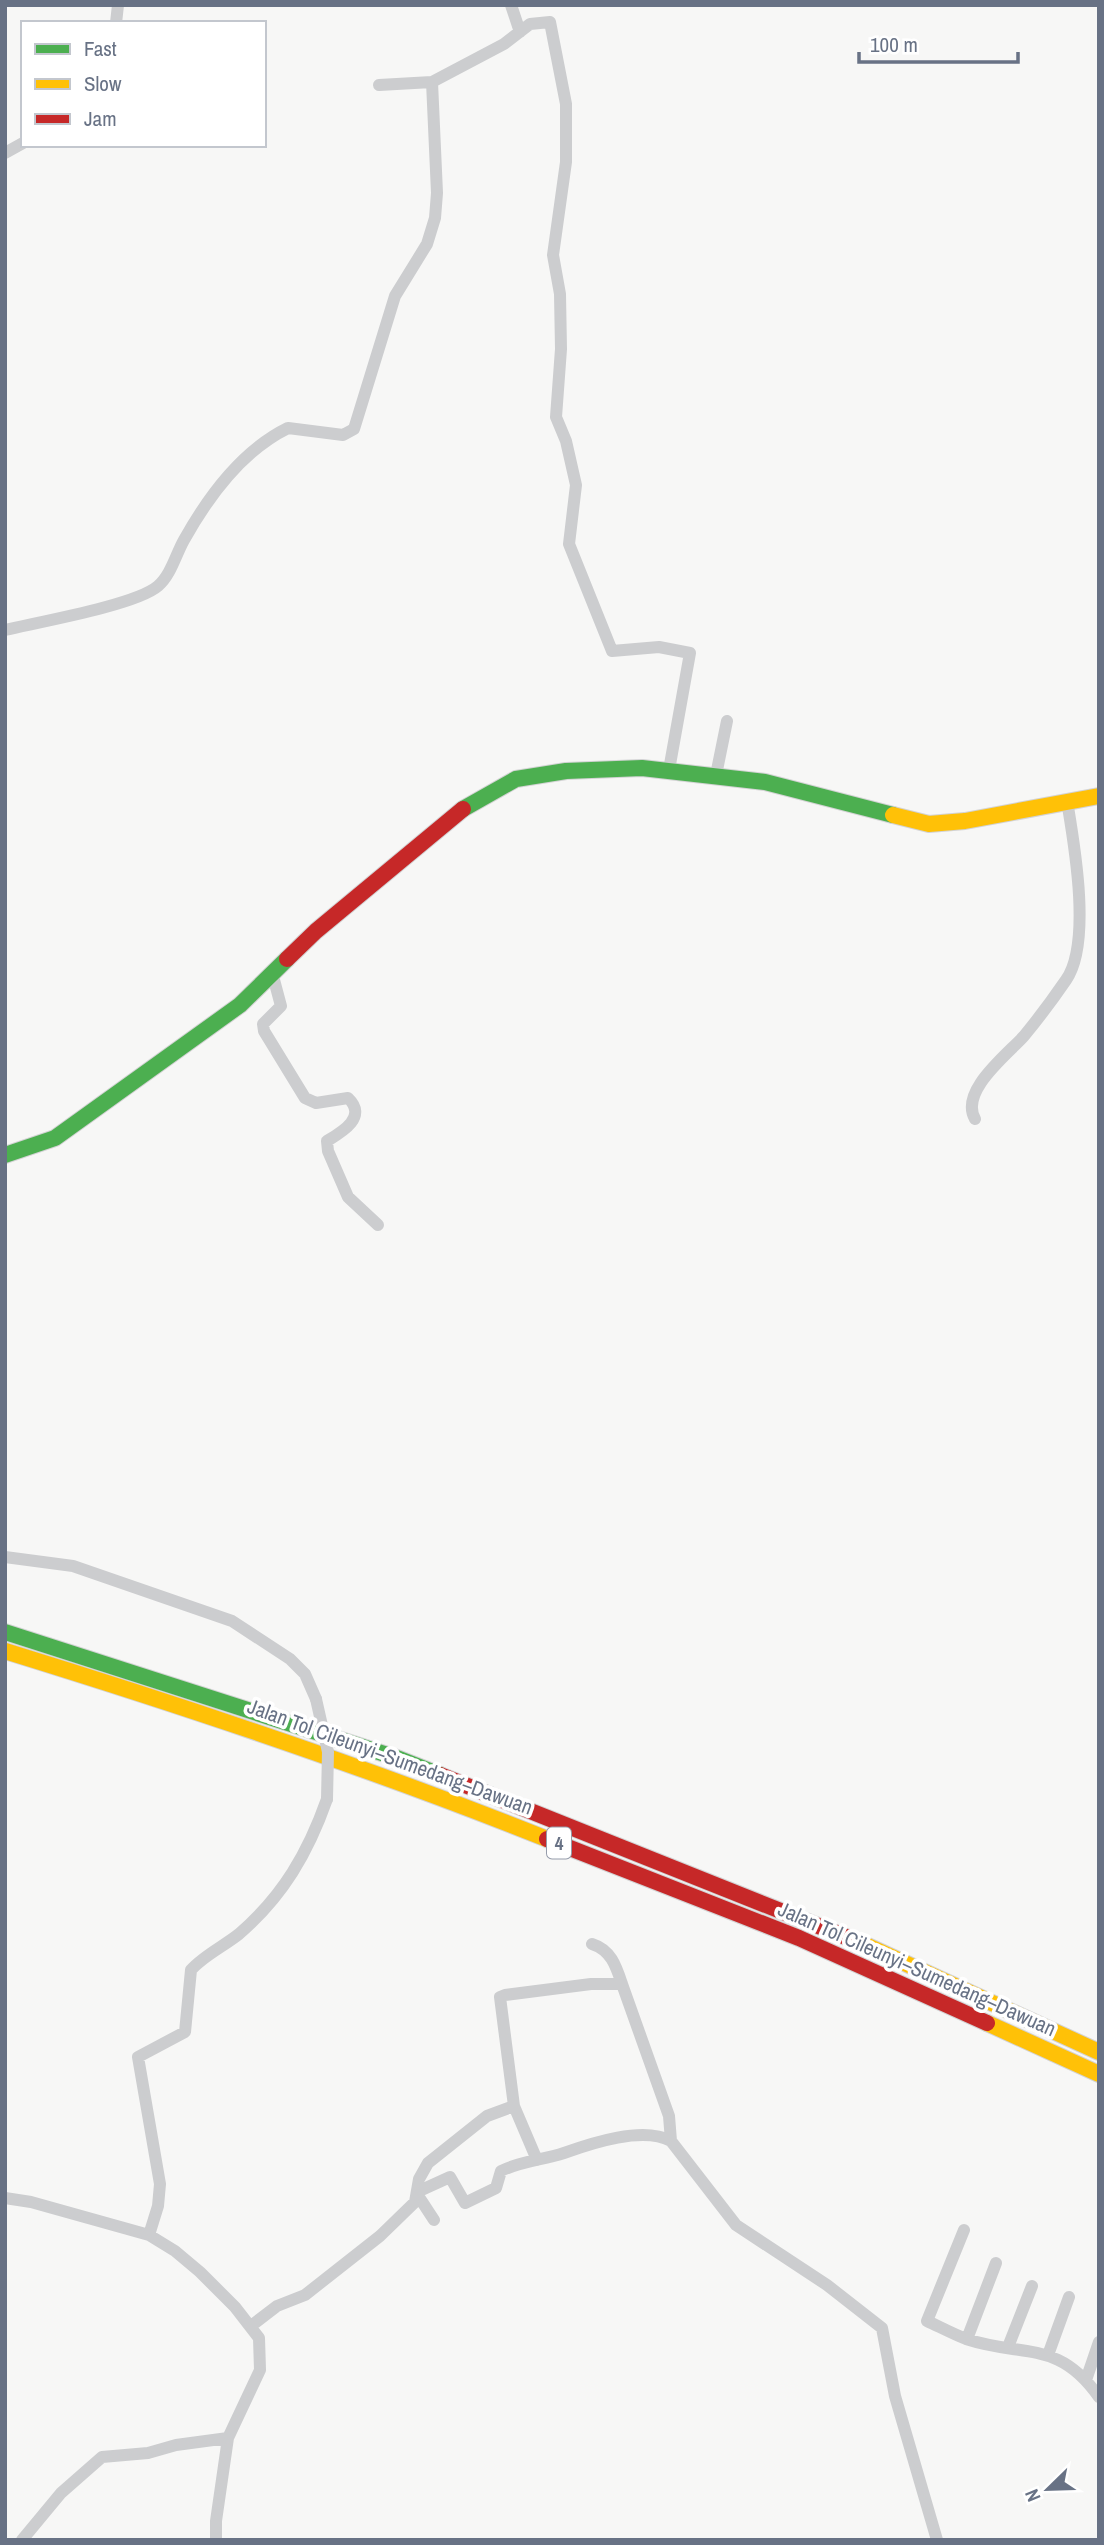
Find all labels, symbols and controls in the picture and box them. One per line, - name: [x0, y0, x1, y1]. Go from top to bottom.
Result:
- legend: [21, 21, 266, 147]
- scale bar: [859, 21, 1018, 65]
- text: 100 m: [870, 30, 918, 59]
- text: Fast: [84, 34, 117, 63]
- text: Slow: [84, 69, 122, 98]
- text: Jam: [84, 104, 117, 133]
- street label: Jalan Tol Cileunyi–Sumedang–Dawuan: [244, 1691, 537, 1822]
- road number: 4: [547, 1828, 571, 1858]
- street label: Jalan Tol Cileunyi–Sumedang–Dawuan: [774, 1894, 1061, 2043]
- north arrow: [1013, 2454, 1083, 2524]
- text: N: [1018, 2485, 1047, 2506]

